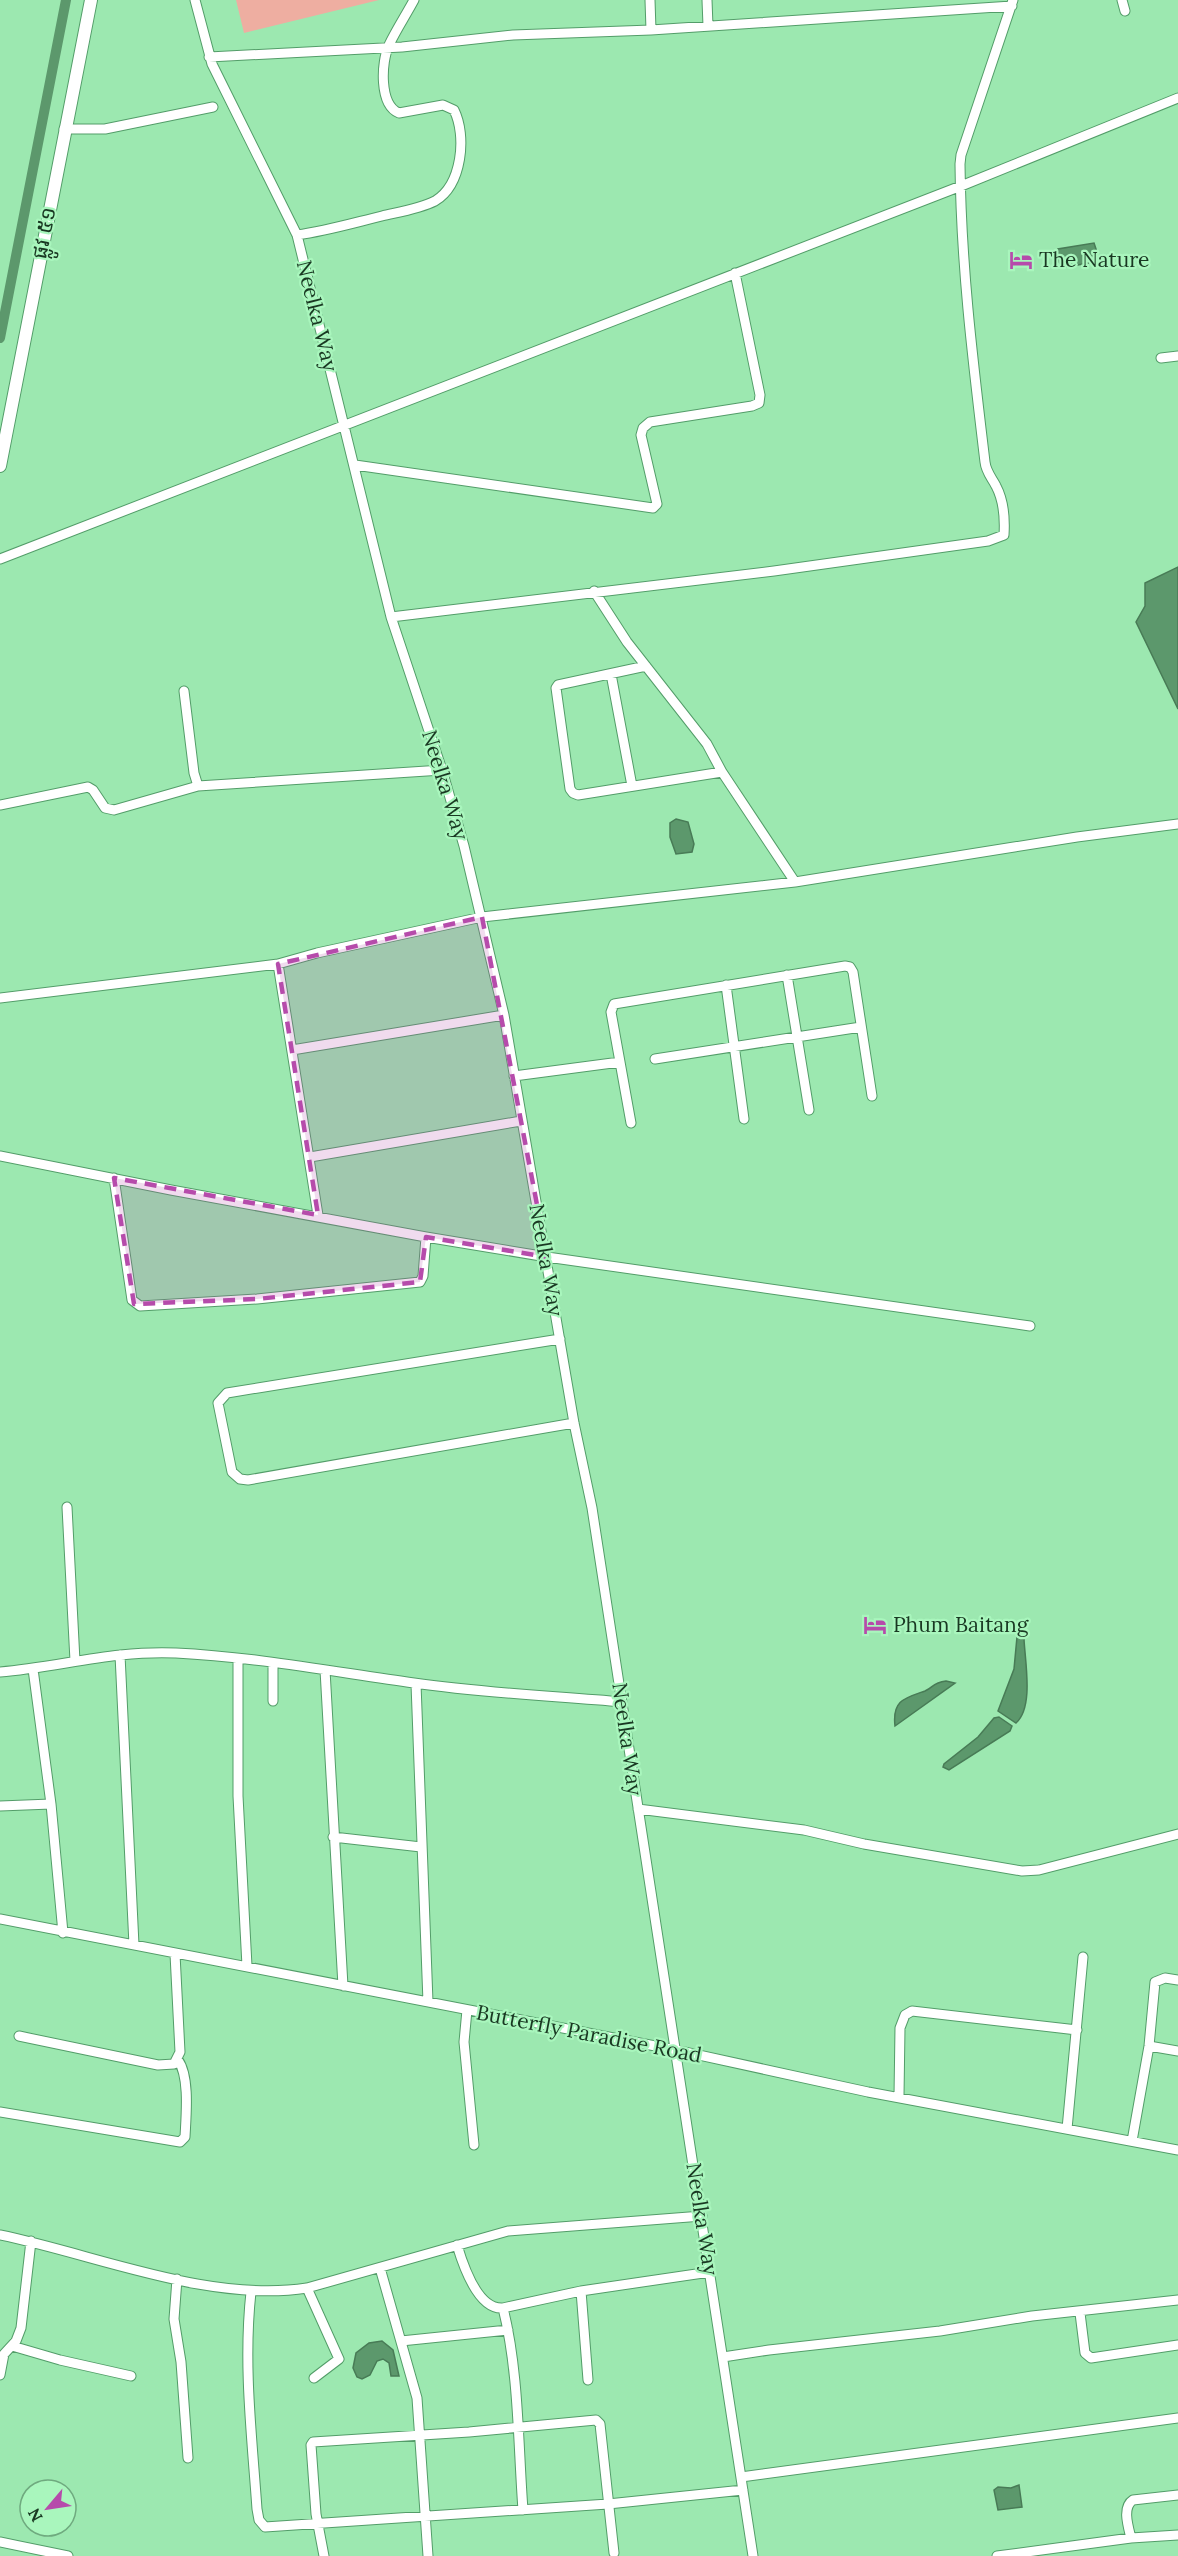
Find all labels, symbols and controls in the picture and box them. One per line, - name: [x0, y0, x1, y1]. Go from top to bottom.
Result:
- street label: ផ្លូវ ៥១: [25, 205, 68, 262]
- place label: The Nature: [1039, 246, 1150, 273]
- hotel icon: The Nature: [1008, 247, 1034, 273]
- street label: Neelka Way: [291, 258, 344, 374]
- street label: Neelka Way: [416, 727, 475, 843]
- street label: Neelka Way: [523, 1202, 570, 1318]
- place label: Phum Baitang: [893, 1611, 1029, 1638]
- hotel icon: Phum Baitang: [862, 1612, 888, 1638]
- street label: Neelka Way: [606, 1681, 649, 1797]
- street label: Butterfly Paradise Road: [474, 1998, 704, 2069]
- street label: Neelka Way: [680, 2161, 725, 2277]
- north arrow: [18, 2478, 78, 2538]
- text: N: [23, 2505, 47, 2526]

